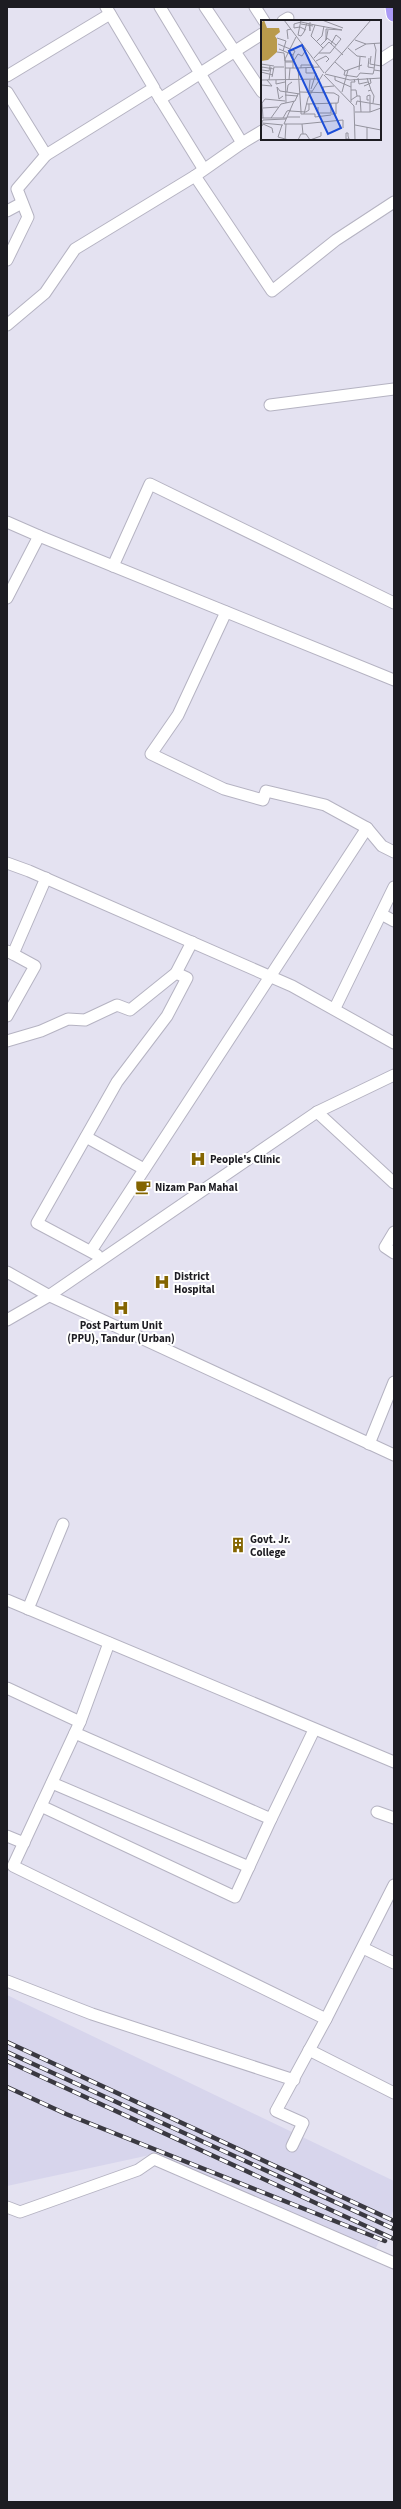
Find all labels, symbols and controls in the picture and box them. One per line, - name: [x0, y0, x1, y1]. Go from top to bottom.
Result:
- inset map: [261, 20, 381, 140]
- hospital icon: People's Clinic: [189, 1150, 207, 1168]
- place label: People's Clinic: [210, 1152, 281, 1167]
- cafe icon: Nizam Pan Mahal: [134, 1178, 152, 1196]
- place label: Nizam Pan Mahal: [155, 1180, 238, 1195]
- place label: District Hospital: [174, 1269, 215, 1297]
- hospital icon: District Hospital: [153, 1273, 171, 1291]
- hospital icon: Post Partum Unit (PPU), Tandur (Urban): [112, 1299, 130, 1317]
- place label: Post Partum Unit (PPU), Tandur (Urban): [67, 1318, 175, 1346]
- place label: Govt. Jr. College: [250, 1532, 291, 1560]
- building icon: Govt. Jr. College: [229, 1536, 247, 1554]

